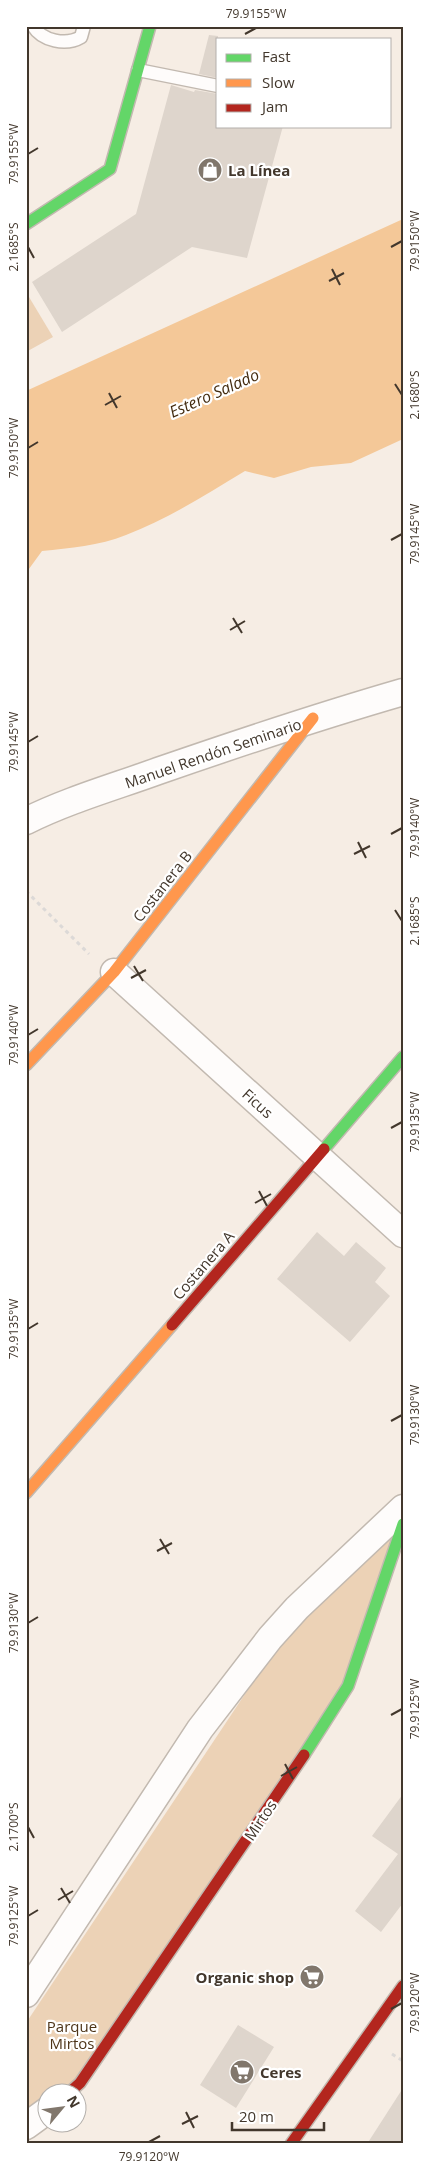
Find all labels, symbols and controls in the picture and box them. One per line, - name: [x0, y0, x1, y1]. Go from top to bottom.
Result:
- text: 79.9155°W: [226, 5, 286, 22]
- legend: [216, 38, 392, 128]
- text: Fast: [262, 46, 291, 66]
- text: Slow: [262, 72, 295, 92]
- text: Jam: [260, 96, 288, 116]
- text: 79.9155°W: [5, 124, 22, 184]
- shop icon: La Línea: [197, 157, 223, 183]
- place label: La Línea: [228, 160, 290, 180]
- text: 79.9150°W: [406, 211, 423, 271]
- text: 2.1685°S: [5, 222, 22, 272]
- water label: Estero Salado: [166, 363, 262, 423]
- text: 2.1680°S: [406, 370, 423, 420]
- text: 79.9150°W: [5, 418, 22, 478]
- text: 79.9145°W: [406, 504, 423, 564]
- text: 79.9145°W: [5, 712, 22, 772]
- street label: Manuel Rendón Seminario: [122, 713, 304, 793]
- text: 79.9140°W: [406, 798, 423, 858]
- street label: Costanera B: [128, 846, 196, 926]
- text: 2.1685°S: [406, 896, 423, 946]
- text: 79.9140°W: [5, 1005, 22, 1065]
- street label: Ficus: [238, 1084, 278, 1122]
- text: 79.9135°W: [406, 1092, 423, 1152]
- street label: Costanera A: [168, 1226, 239, 1304]
- text: 79.9135°W: [5, 1299, 22, 1359]
- text: 79.9130°W: [406, 1385, 423, 1445]
- text: 79.9130°W: [5, 1593, 22, 1653]
- text: 79.9125°W: [406, 1679, 423, 1739]
- street label: Mirtos: [239, 1796, 281, 1844]
- text: 2.1700°S: [5, 1802, 22, 1852]
- text: 79.9125°W: [5, 1886, 22, 1946]
- supermarket icon: Organic shop: [299, 1964, 325, 1990]
- place label: Organic shop: [196, 1967, 294, 1987]
- text: 79.9120°W: [406, 1973, 423, 2033]
- park label: Parque Mirtos: [47, 2016, 97, 2053]
- supermarket icon: Ceres: [229, 2059, 255, 2085]
- place label: Ceres: [260, 2062, 302, 2082]
- north arrow: [38, 2082, 88, 2132]
- text: N: [63, 2092, 85, 2111]
- scale bar: [232, 2100, 324, 2132]
- text: 20 m: [239, 2106, 274, 2126]
- text: 79.9120°W: [119, 2148, 179, 2165]

